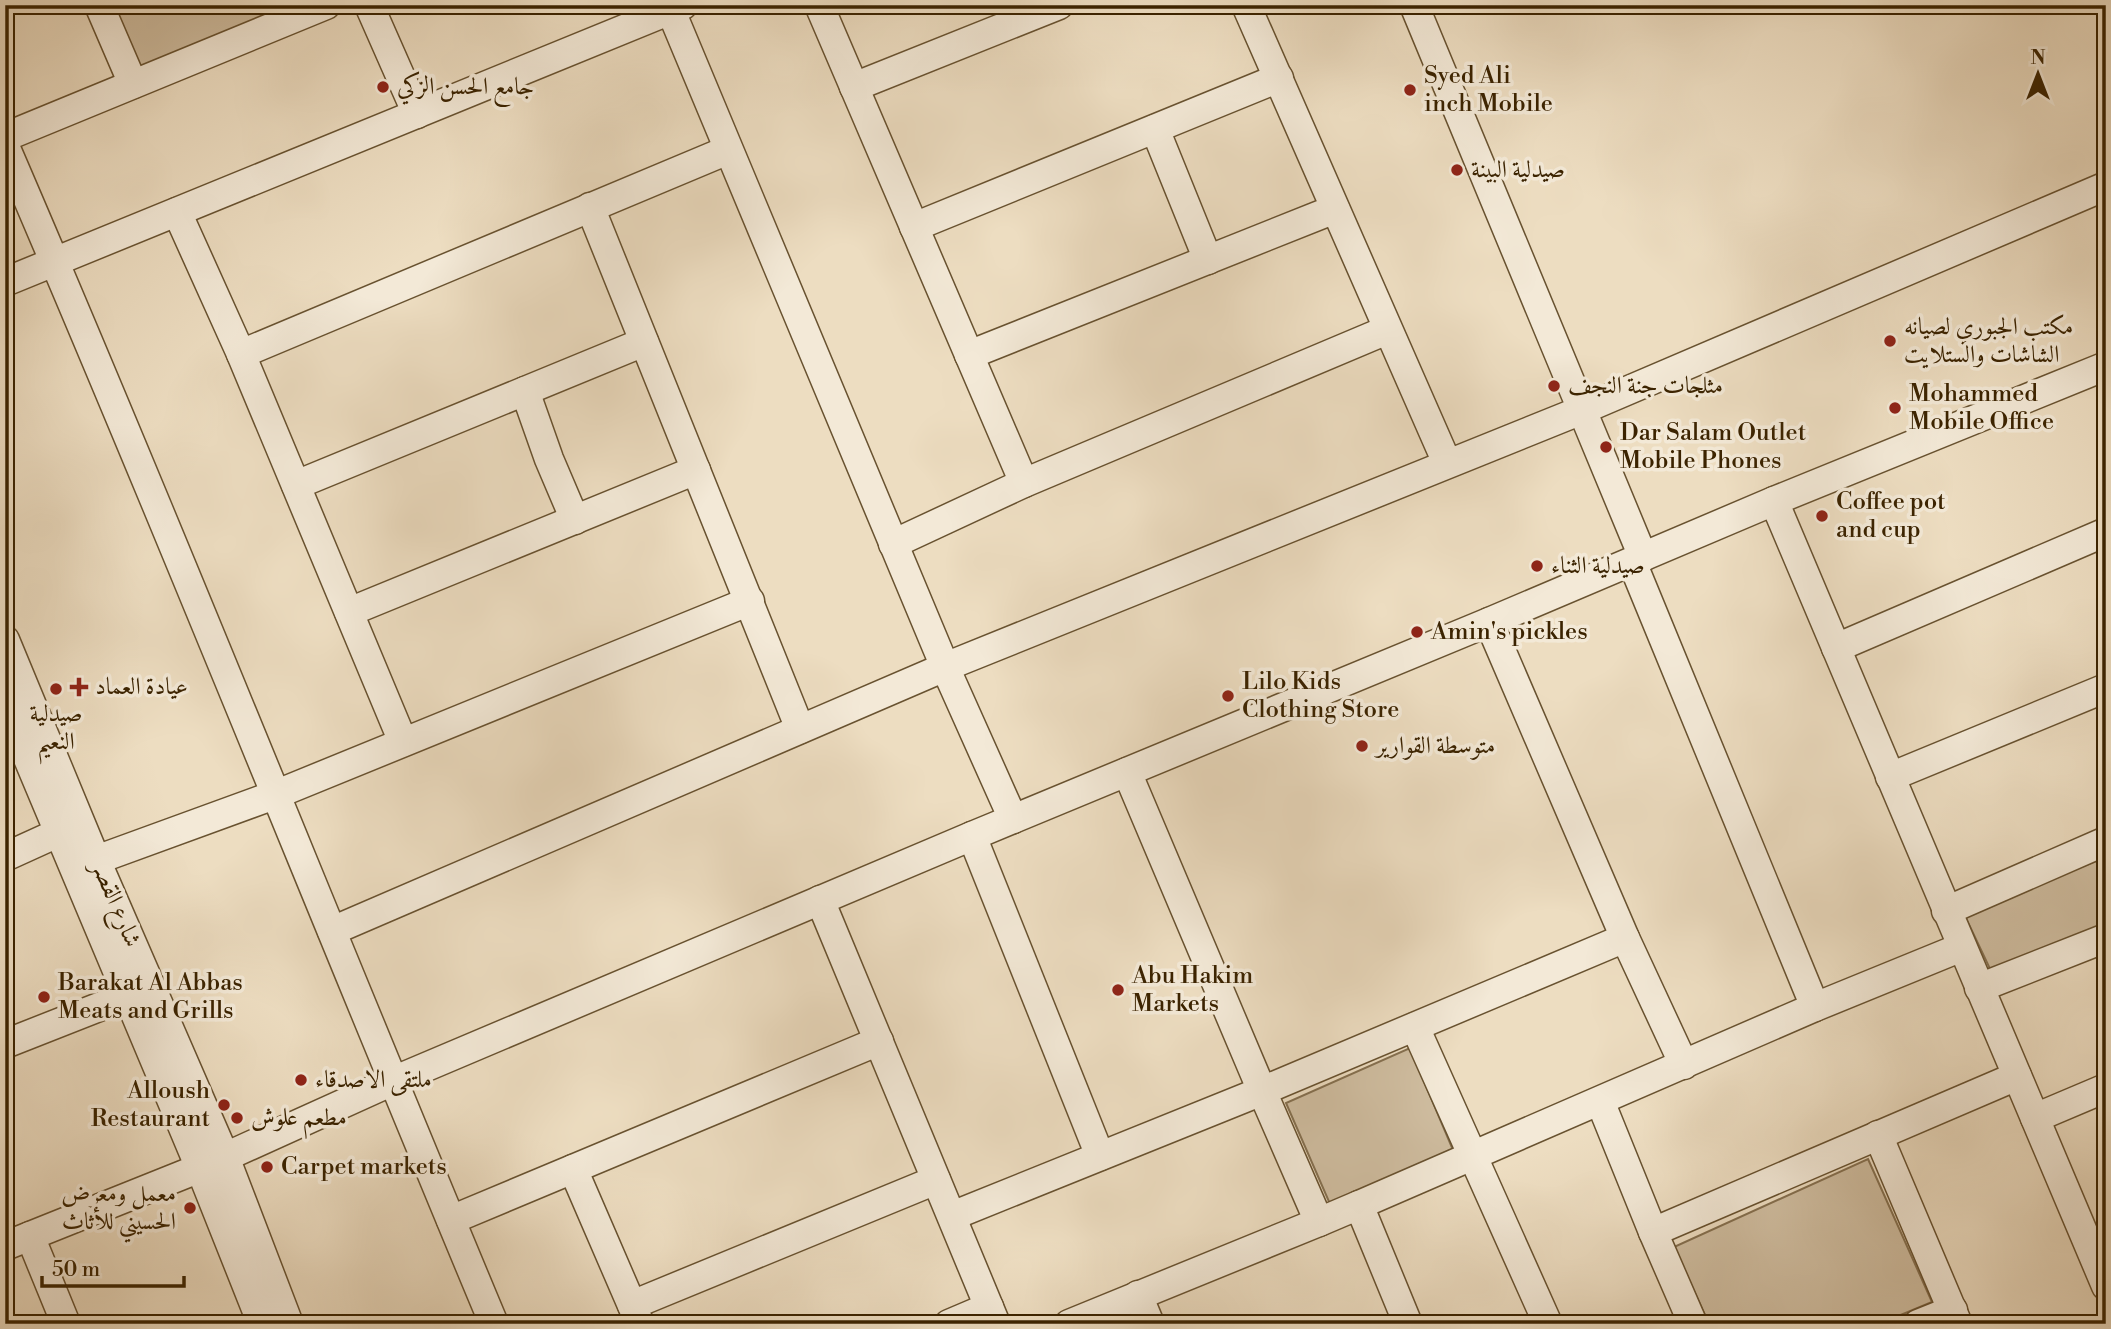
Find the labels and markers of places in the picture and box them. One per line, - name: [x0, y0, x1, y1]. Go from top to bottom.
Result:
- place label: Syed Ali inch Mobile: [1424, 61, 1553, 119]
- place label: جامع الحسن الزكي: [397, 71, 534, 108]
- marker: جامع الحسن الزكي: [375, 79, 391, 95]
- marker: Syed Ali inch Mobile: [1402, 82, 1418, 98]
- place label: صيدلية البينة: [1471, 155, 1565, 185]
- marker: صيدلية البينة: [1449, 162, 1465, 178]
- place label: مكتب الجبوري لصيانه الشاشات والستلايت: [1904, 312, 2073, 370]
- marker: مكتب الجبوري لصيانه الشاشات والستلايت: [1882, 333, 1898, 349]
- place label: مثلجات جنة النجف: [1568, 371, 1723, 401]
- marker: مثلجات جنة النجف: [1546, 378, 1562, 394]
- place label: Mohammed Mobile Office: [1909, 379, 2054, 437]
- marker: Mohammed Mobile Office: [1887, 400, 1903, 416]
- place label: Dar Salam Outlet Mobile Phones: [1620, 418, 1807, 476]
- marker: Dar Salam Outlet Mobile Phones: [1598, 439, 1614, 455]
- place label: Coffee pot and cup: [1836, 487, 1946, 545]
- marker: Coffee pot and cup: [1814, 508, 1830, 524]
- place label: صيدلية الثناء: [1551, 551, 1645, 581]
- marker: صيدلية الثناء: [1529, 558, 1545, 574]
- place label: Amin's pickles: [1430, 617, 1588, 647]
- marker: Amin's pickles: [1409, 624, 1425, 640]
- place label: Lilo Kids Clothing Store: [1242, 667, 1399, 725]
- place label: عيادة العماد: [95, 672, 188, 702]
- marker: عيادة العماد: [69, 677, 89, 697]
- marker: صيدلية النعيم: [48, 681, 64, 697]
- marker: Lilo Kids Clothing Store: [1220, 688, 1236, 704]
- place label: صيدلية النعيم: [29, 699, 83, 765]
- place label: متوسطة القوارير: [1373, 731, 1495, 761]
- marker: متوسطة القوارير: [1354, 738, 1370, 754]
- place label: Abu Hakim Markets: [1131, 961, 1253, 1019]
- place label: Barakat Al Abbas Meats and Grills: [57, 968, 243, 1026]
- marker: Abu Hakim Markets: [1110, 982, 1126, 998]
- marker: Barakat Al Abbas Meats and Grills: [36, 989, 52, 1005]
- place label: ملتقى الاصدقاء: [315, 1065, 432, 1096]
- marker: ملتقى الاصدقاء: [293, 1072, 309, 1088]
- place label: Alloush Restaurant: [91, 1076, 210, 1134]
- marker: Alloush Restaurant: [216, 1097, 232, 1113]
- place label: مطعم علوش: [251, 1103, 347, 1139]
- marker: مطعم علوش: [229, 1110, 245, 1126]
- place label: Carpet markets: [281, 1152, 447, 1182]
- marker: Carpet markets: [259, 1159, 275, 1175]
- place label: معمل ومعرض الحسيني للأثاث: [61, 1179, 176, 1243]
- marker: معمل ومعرض الحسيني للأثاث: [182, 1200, 198, 1216]

